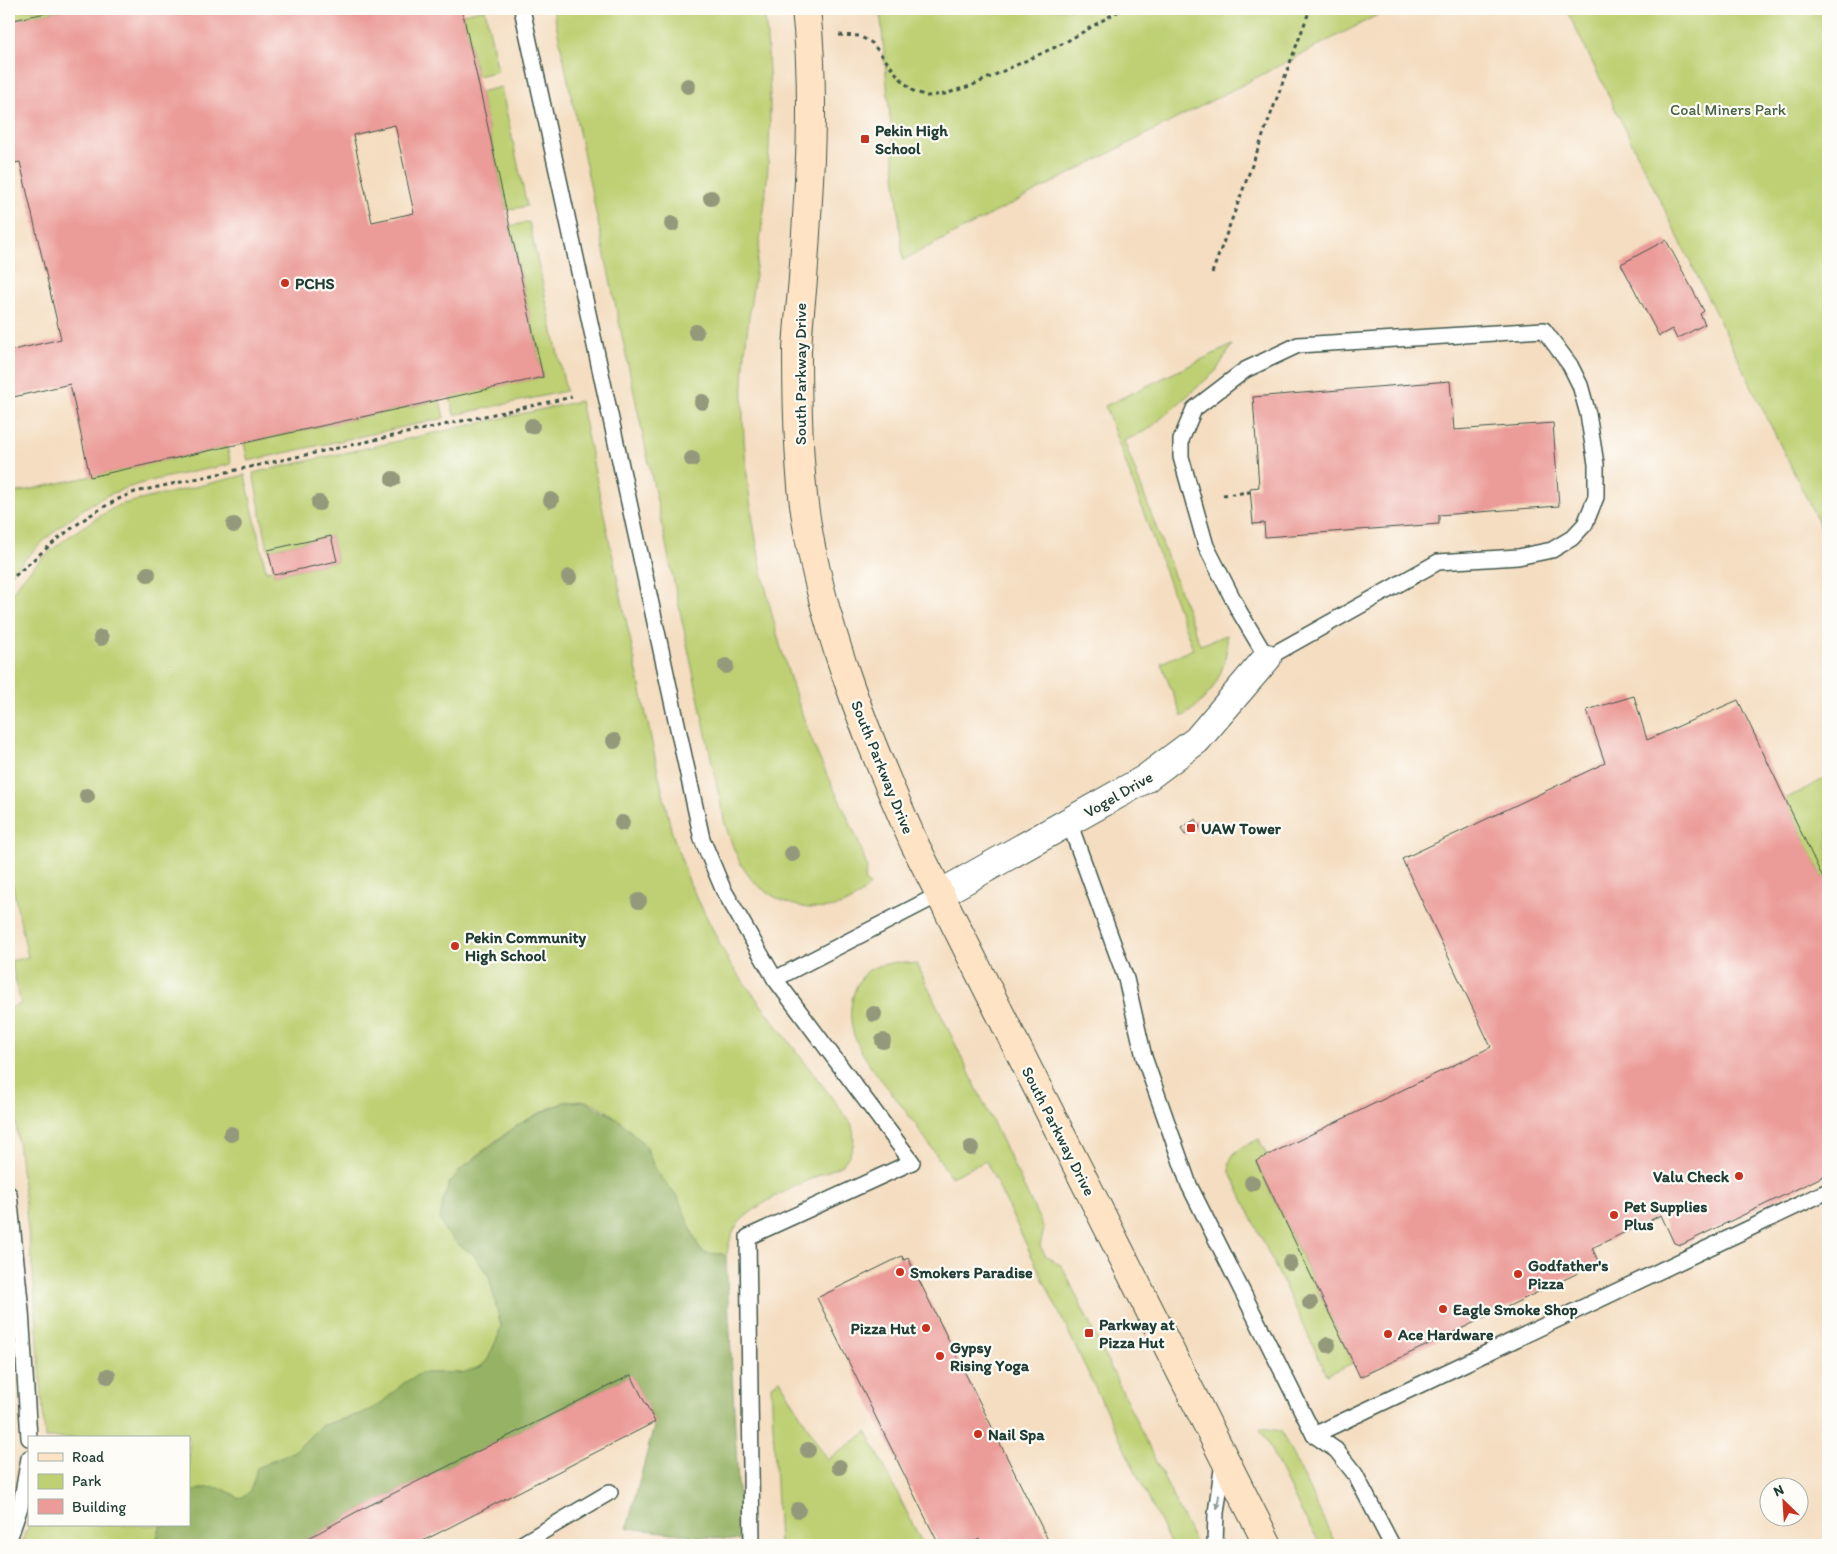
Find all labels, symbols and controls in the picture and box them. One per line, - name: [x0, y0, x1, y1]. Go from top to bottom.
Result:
- park label: Coal Miners Park: [1670, 100, 1787, 119]
- place label: Pekin High School: [875, 121, 948, 158]
- marker: Pekin High School: [859, 133, 871, 145]
- place label: PCHS: [295, 274, 335, 293]
- marker: PCHS: [279, 277, 291, 289]
- street label: South Parkway Drive: [791, 303, 810, 445]
- street label: South Parkway Drive: [847, 698, 918, 837]
- street label: Vogel Drive: [1080, 767, 1156, 822]
- place label: UAW Tower: [1201, 819, 1282, 838]
- marker: UAW Tower: [1185, 822, 1197, 834]
- place label: Pekin Community High School: [465, 928, 587, 966]
- marker: Pekin Community High School: [449, 940, 461, 952]
- street label: South Parkway Drive: [1018, 1063, 1099, 1199]
- place label: Valu Check: [1653, 1167, 1730, 1186]
- marker: Valu Check: [1733, 1170, 1745, 1182]
- place label: Pet Supplies Plus: [1624, 1197, 1707, 1234]
- marker: Pet Supplies Plus: [1608, 1209, 1620, 1221]
- place label: Godfather's Pizza: [1528, 1256, 1609, 1293]
- place label: Smokers Paradise: [910, 1263, 1033, 1282]
- marker: Smokers Paradise: [894, 1266, 906, 1278]
- marker: Godfather's Pizza: [1512, 1268, 1524, 1280]
- place label: Eagle Smoke Shop: [1453, 1300, 1578, 1320]
- marker: Eagle Smoke Shop: [1437, 1303, 1449, 1315]
- place label: Parkway at Pizza Hut: [1099, 1315, 1175, 1352]
- place label: Pizza Hut: [851, 1319, 916, 1338]
- marker: Pizza Hut: [920, 1322, 932, 1334]
- place label: Ace Hardware: [1397, 1325, 1494, 1344]
- marker: Parkway at Pizza Hut: [1083, 1327, 1095, 1339]
- marker: Ace Hardware: [1382, 1328, 1394, 1340]
- place label: Gypsy Rising Yoga: [950, 1338, 1030, 1376]
- marker: Gypsy Rising Yoga: [934, 1350, 946, 1362]
- place label: Nail Spa: [988, 1425, 1045, 1445]
- marker: Nail Spa: [972, 1428, 984, 1440]
- legend: [28, 1436, 190, 1526]
- text: Road: [72, 1448, 105, 1466]
- text: Park: [72, 1472, 102, 1490]
- north arrow: [1760, 1476, 1810, 1526]
- text: N: [1771, 1481, 1787, 1500]
- one-way arrow: [1213, 1494, 1221, 1510]
- text: Building: [72, 1498, 126, 1516]

